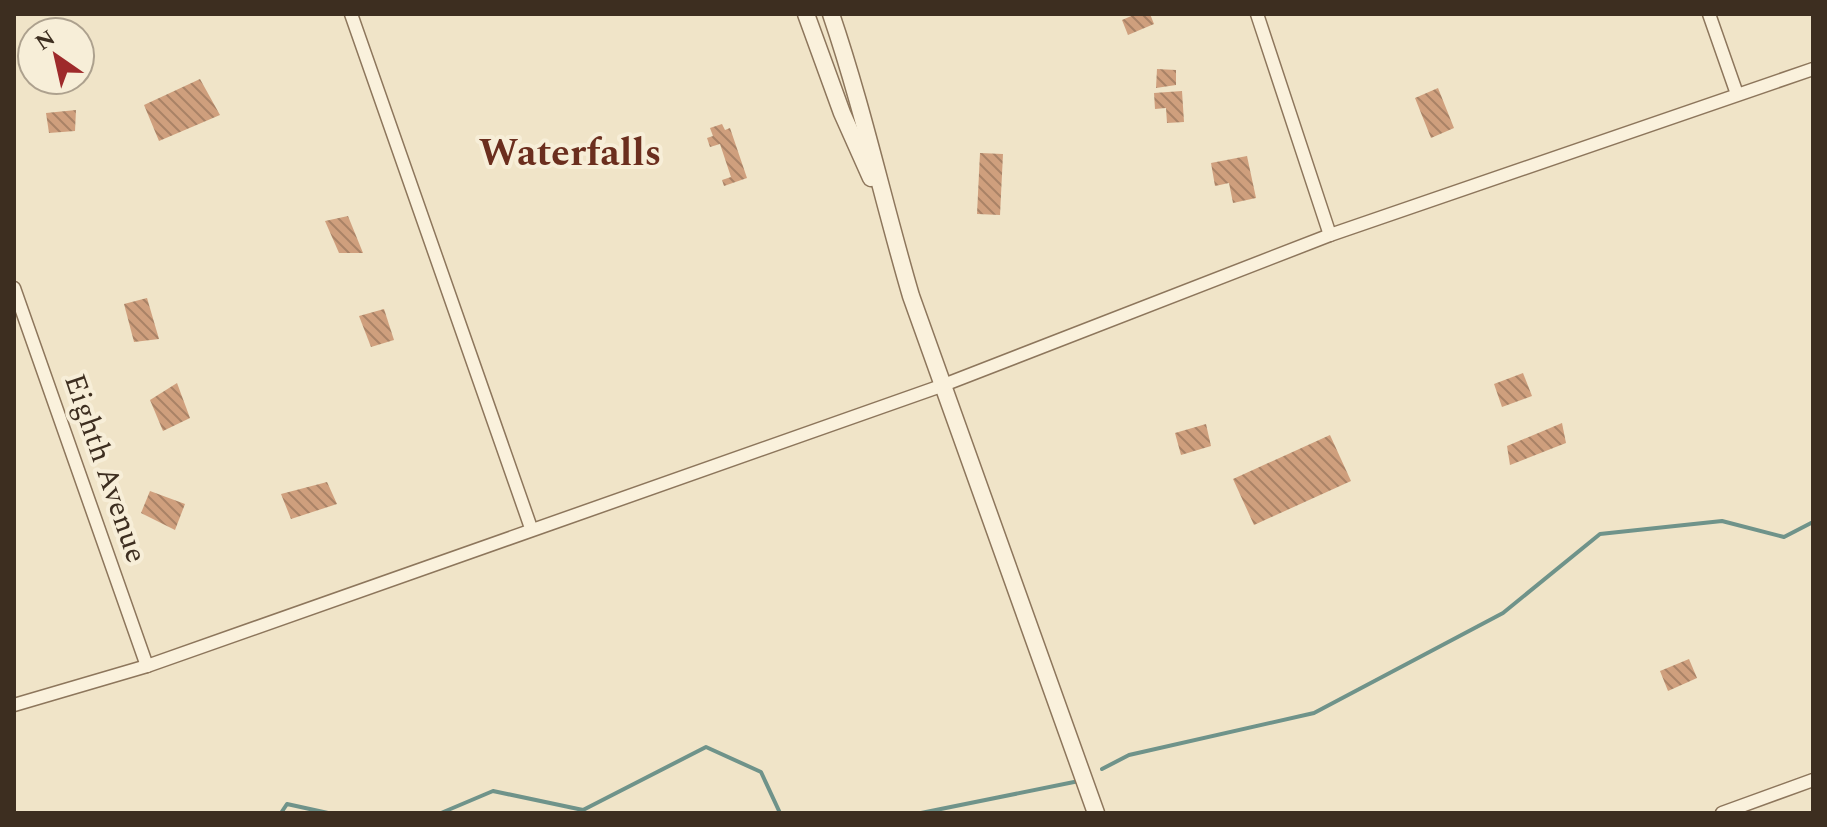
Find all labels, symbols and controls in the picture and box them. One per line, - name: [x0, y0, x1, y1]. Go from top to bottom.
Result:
- north arrow: [16, 16, 96, 96]
- text: N: [29, 22, 62, 59]
- district label: Waterfalls: [479, 125, 661, 183]
- street label: Eighth Avenue: [51, 368, 159, 569]

